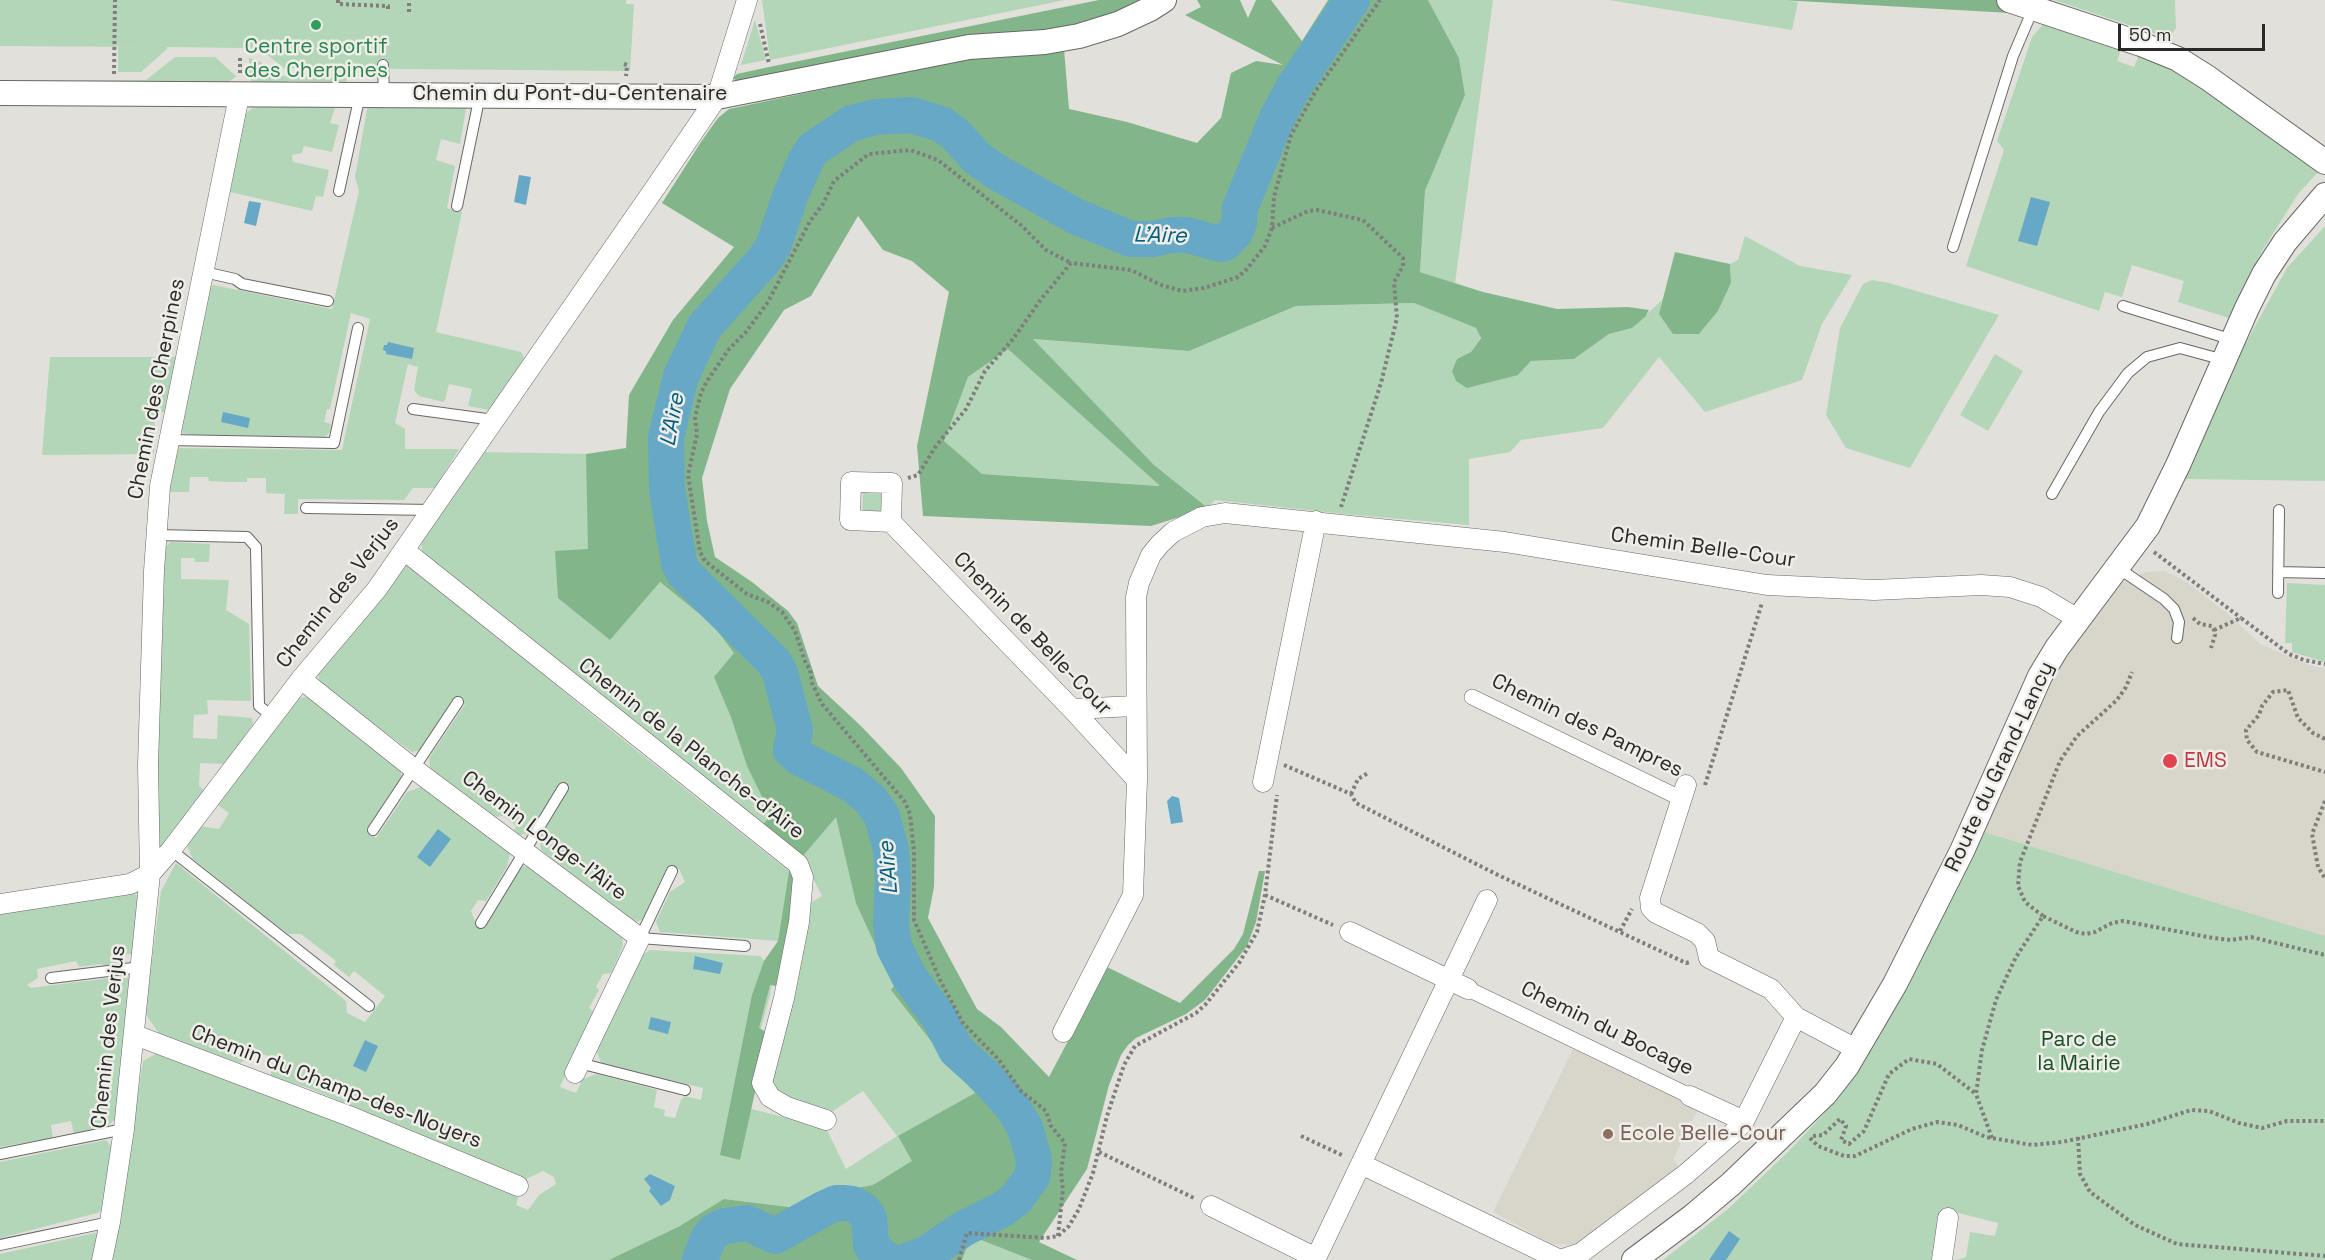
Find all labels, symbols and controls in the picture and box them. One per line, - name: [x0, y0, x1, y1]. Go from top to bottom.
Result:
- scale bar: [2121, 12, 2268, 50]
- marker: Centre sportif des Cherpines: [309, 18, 323, 32]
- text: 50 m: [2129, 23, 2171, 46]
- place label: Centre sportif des Cherpines: [244, 34, 388, 84]
- street label: Chemin du Pont-du-Centenaire: [413, 81, 727, 107]
- water label: L'Aire: [1133, 222, 1187, 250]
- street label: Chemin des Cherpines: [123, 276, 191, 502]
- water label: L'Aire: [655, 391, 691, 449]
- street label: Chemin des Verjus: [271, 513, 405, 673]
- street label: Chemin Belle-Cour: [1609, 523, 1797, 573]
- street label: Chemin de Belle-Cour: [947, 547, 1117, 721]
- street label: Chemin de la Planche-d'Aire: [573, 653, 809, 845]
- street label: Route du Grand-Lancy: [1940, 658, 2060, 876]
- street label: Chemin des Pampres: [1487, 669, 1687, 783]
- place label: EMS: [2184, 748, 2227, 774]
- marker: EMS: [2161, 752, 2179, 770]
- street label: Chemin Longe-l'Aire: [457, 766, 631, 906]
- water label: L'Aire: [874, 840, 904, 896]
- street label: Chemin des Verjus: [87, 944, 131, 1130]
- street label: Chemin du Bocage: [1516, 976, 1698, 1082]
- street label: Chemin du Champ-des-Noyers: [187, 1020, 485, 1154]
- park label: Parc de la Mairie: [2037, 1027, 2121, 1077]
- place label: Ecole Belle-Cour: [1620, 1121, 1786, 1147]
- marker: Ecole Belle-Cour: [1601, 1127, 1615, 1141]

